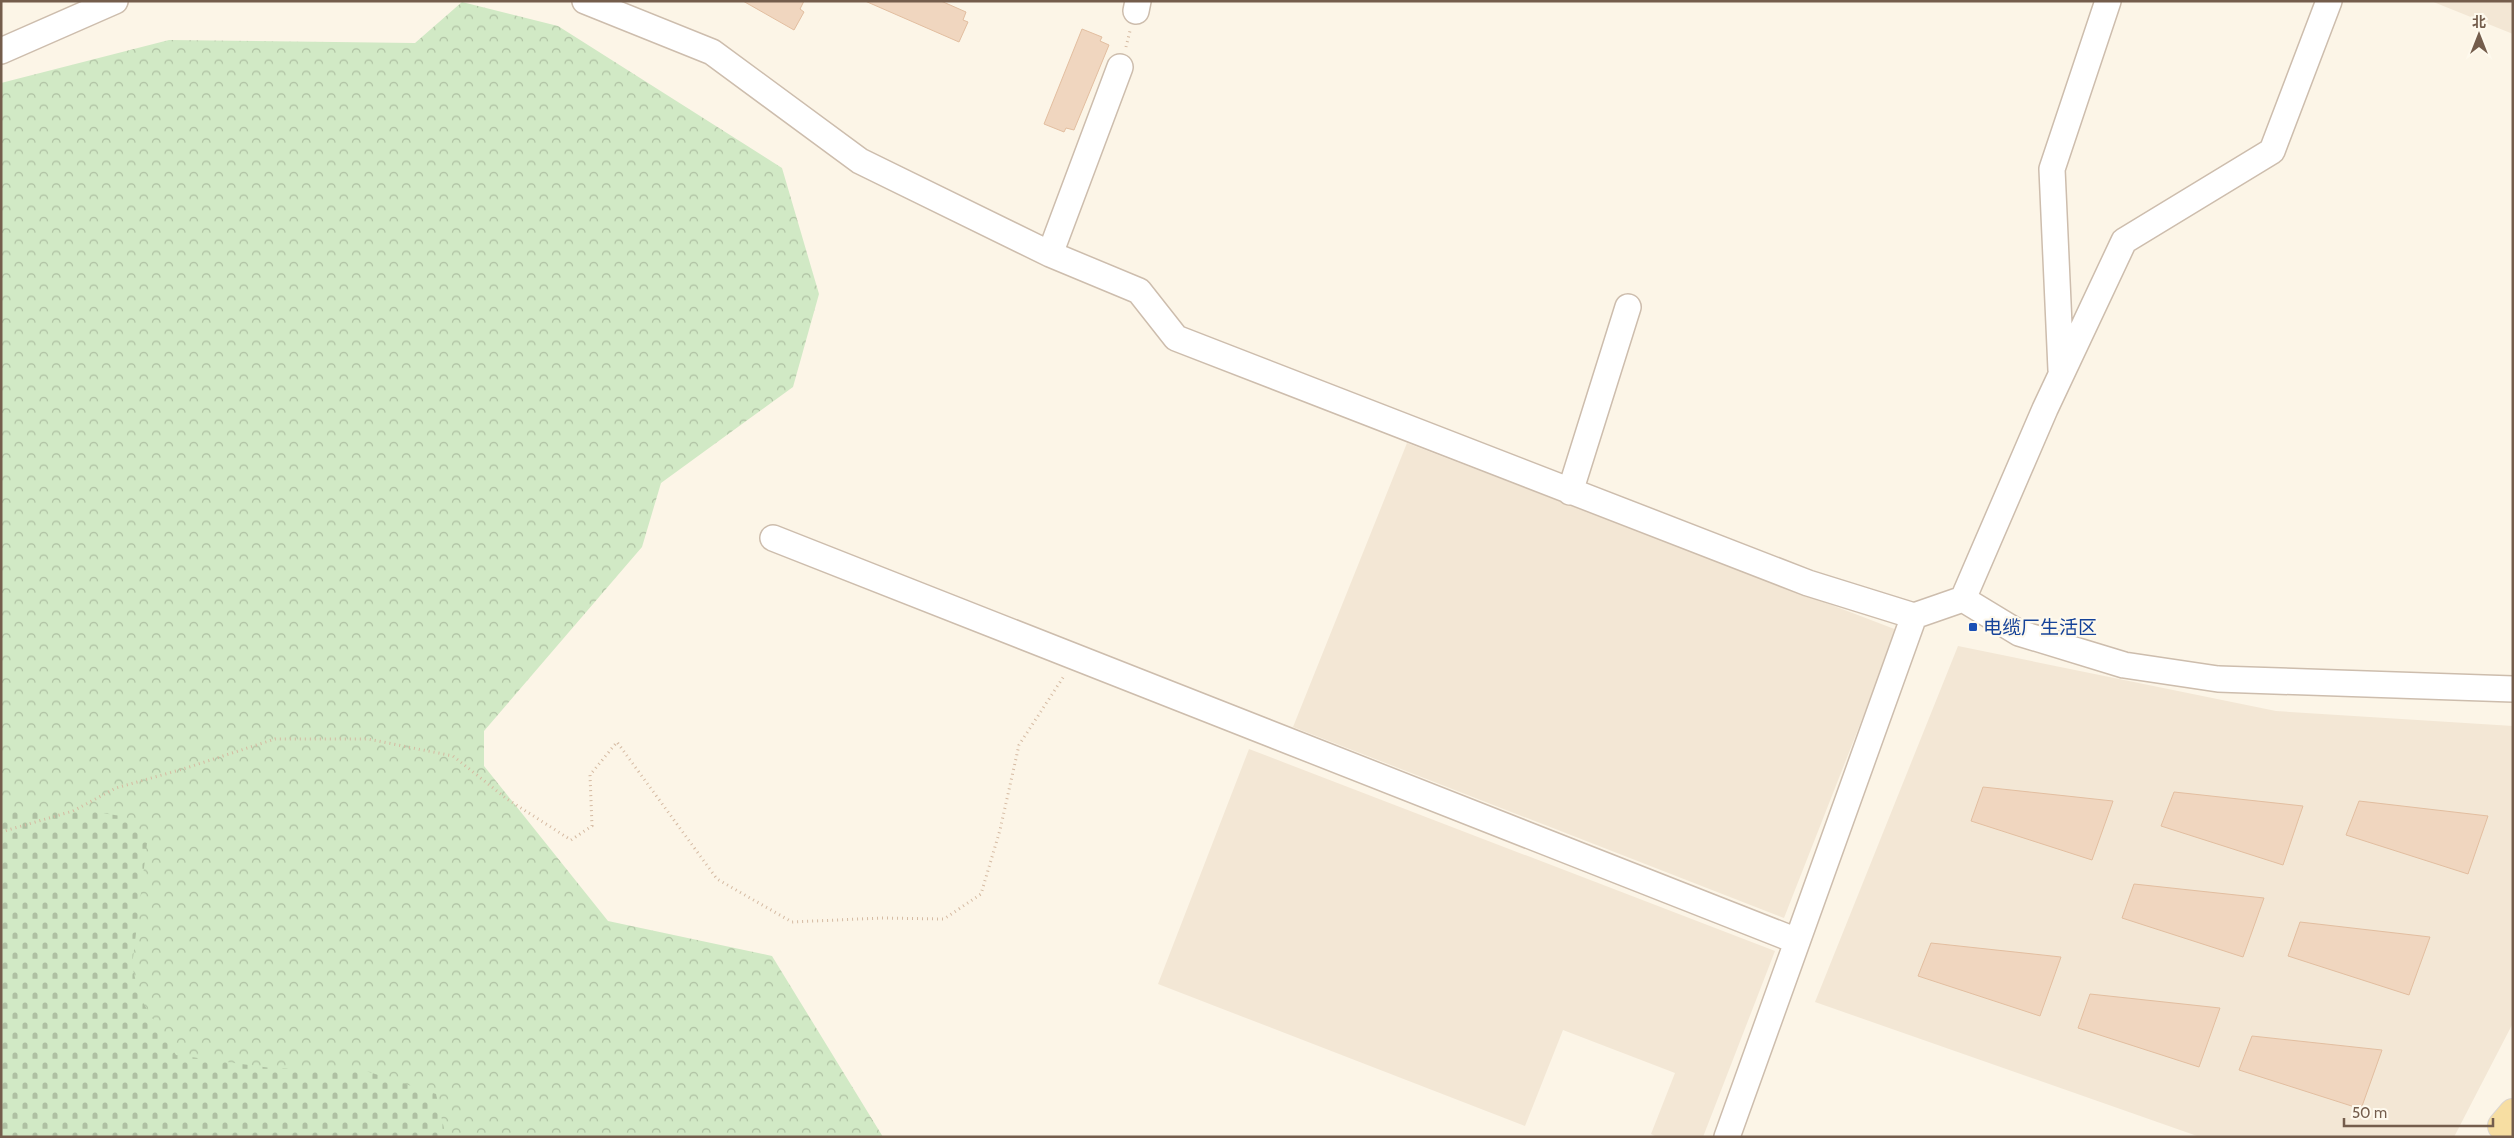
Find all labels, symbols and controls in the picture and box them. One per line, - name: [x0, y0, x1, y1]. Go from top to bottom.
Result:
- north arrow: [2454, 10, 2504, 60]
- text: 北: [2472, 13, 2486, 31]
- place label: 电缆厂生活区: [1983, 616, 2097, 639]
- marker: 电缆厂生活区: [1967, 621, 1979, 633]
- scale bar: [2344, 1096, 2493, 1128]
- text: 50 m: [2352, 1104, 2387, 1122]

